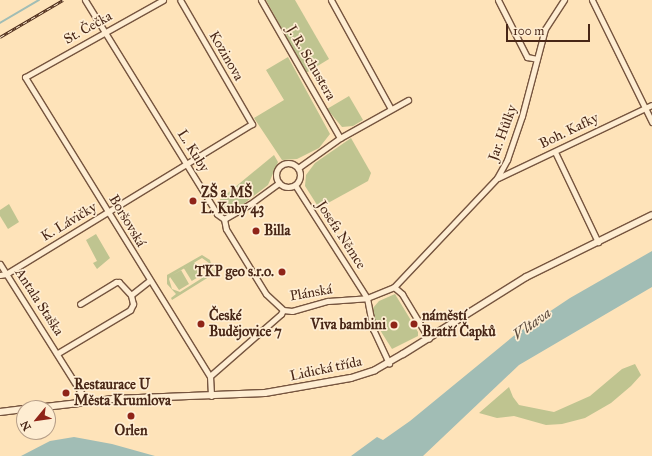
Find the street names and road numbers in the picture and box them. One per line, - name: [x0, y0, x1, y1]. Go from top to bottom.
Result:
- street label: St. Čečka: [61, 8, 115, 48]
- street label: J. R. Schustera: [283, 23, 339, 103]
- street label: Kozinova: [205, 28, 247, 84]
- street label: Jar. Hůlky: [485, 103, 521, 163]
- street label: Boh. Kafky: [537, 109, 601, 153]
- street label: L. Kuby: [174, 127, 212, 175]
- street label: Boršovská: [105, 192, 149, 250]
- street label: Josefa Němce: [313, 198, 369, 272]
- street label: K. Lávičky: [38, 199, 100, 245]
- street label: Antala Staška: [11, 265, 67, 339]
- street label: Plánská: [288, 281, 334, 305]
- street label: Lidická třída: [288, 353, 364, 385]

